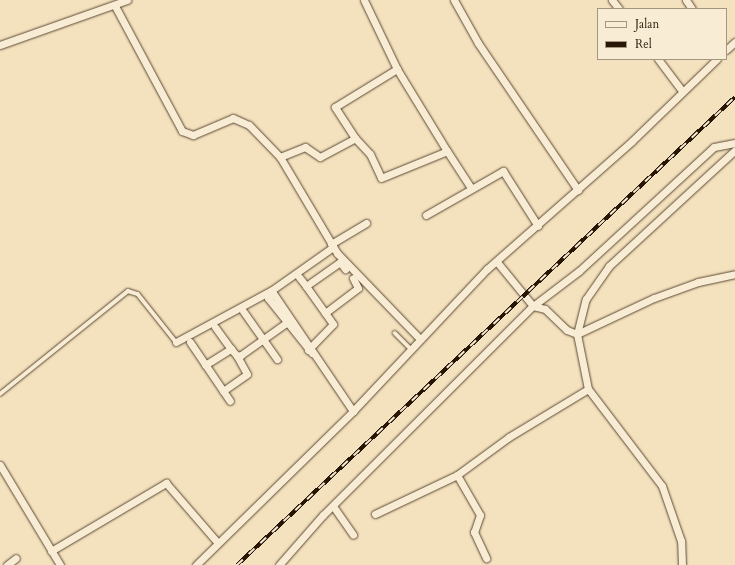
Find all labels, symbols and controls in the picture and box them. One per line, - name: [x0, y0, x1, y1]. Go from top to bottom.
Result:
- legend: [597, 8, 727, 60]
- text: Jalan: [635, 16, 659, 32]
- text: Rel: [635, 36, 652, 52]

